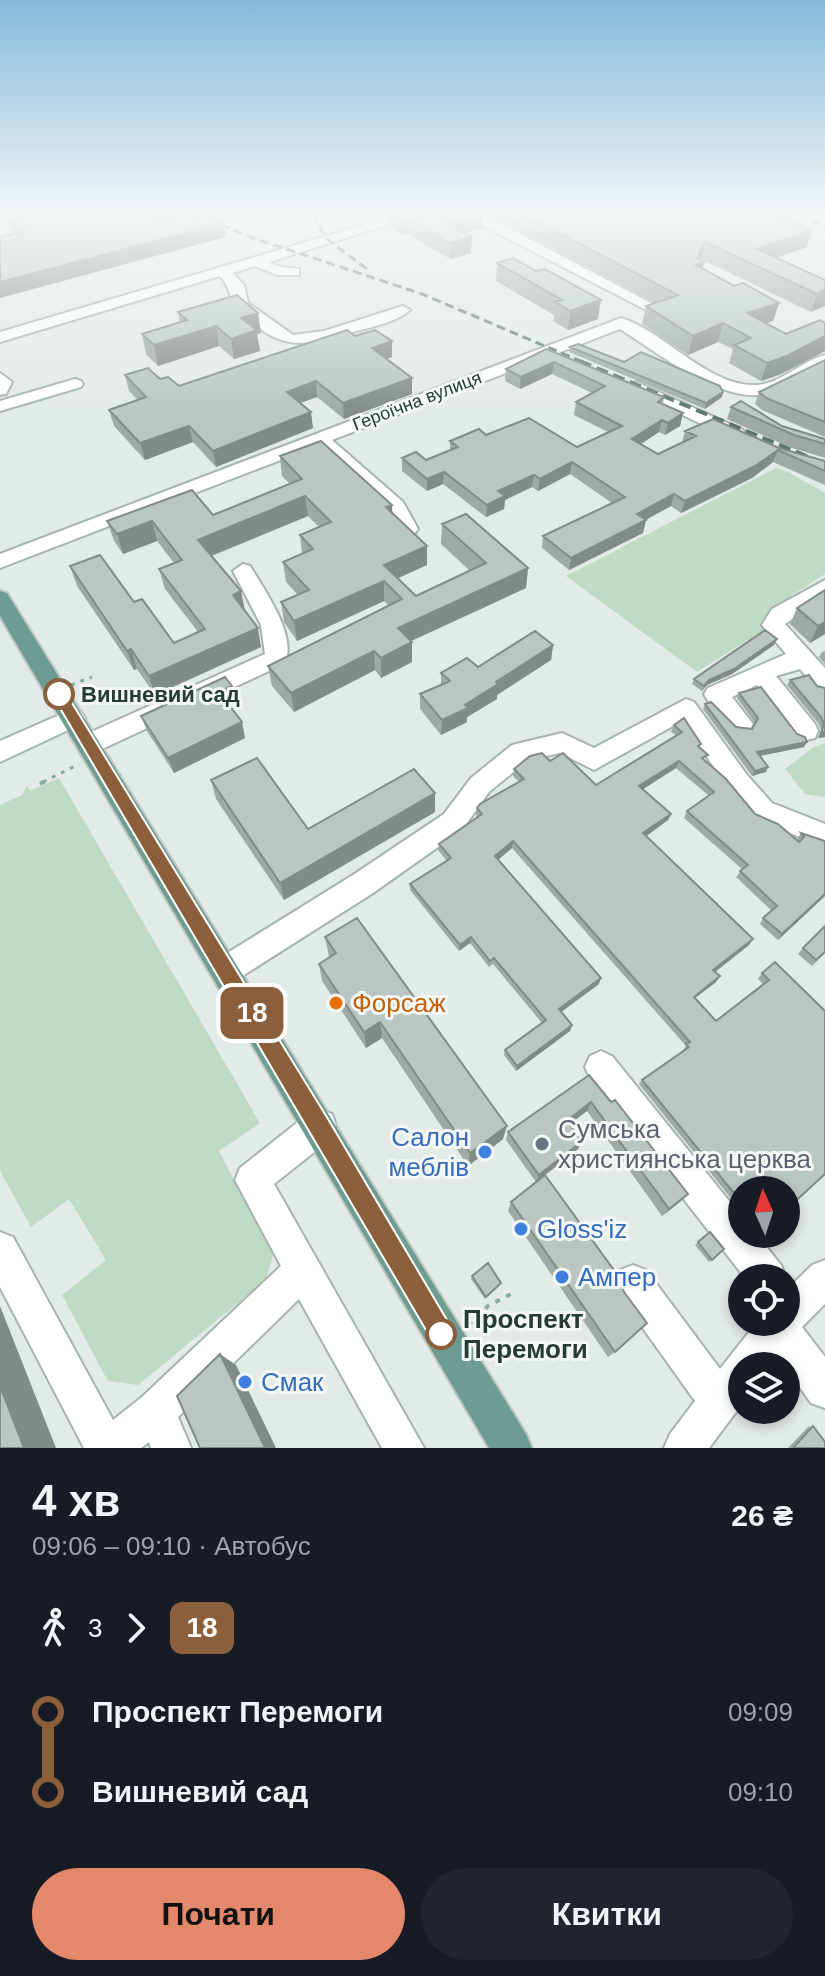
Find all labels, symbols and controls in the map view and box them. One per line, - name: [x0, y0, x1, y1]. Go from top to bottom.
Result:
- street label: Героїчна вулиця: [350, 367, 484, 435]
- marker: Вишневий сад: [44, 679, 74, 709]
- place label: Вишневий сад: [81, 682, 240, 707]
- line badge: 18: [216, 987, 288, 1039]
- place label: Форсаж: [352, 988, 446, 1018]
- marker: Форсаж: [327, 994, 345, 1012]
- text: 18: [236, 997, 268, 1028]
- place label: Сумська християнська церква: [558, 1114, 811, 1174]
- place label: Салон меблів: [388, 1122, 469, 1182]
- marker: Сумська християнська церква: [533, 1135, 551, 1153]
- marker: Салон меблів: [476, 1143, 494, 1161]
- north arrow: [728, 1176, 800, 1248]
- map controls: [728, 1176, 800, 1424]
- place label: Gloss'iz: [537, 1214, 627, 1244]
- marker: Gloss'iz: [512, 1220, 530, 1238]
- place label: Ампер: [578, 1262, 656, 1292]
- button: locate: [728, 1264, 800, 1336]
- marker: Ампер: [553, 1268, 571, 1286]
- place label: Проспект Перемоги: [463, 1304, 588, 1364]
- marker: Проспект Перемоги: [426, 1319, 456, 1349]
- button: layers: [728, 1352, 800, 1424]
- place label: Смак: [261, 1367, 324, 1397]
- marker: Смак: [236, 1373, 254, 1391]
- text: 4 хв: [32, 1476, 120, 1525]
- text: 26 ₴: [731, 1499, 793, 1532]
- text: 09:06 – 09:10 · Автобус: [32, 1531, 311, 1561]
- icon: walk: [32, 1606, 76, 1650]
- icon: forward: [114, 1606, 158, 1650]
- text: 18: [186, 1612, 218, 1643]
- text: 3: [88, 1613, 102, 1643]
- text: Проспект Перемоги: [92, 1695, 383, 1728]
- text: 09:09: [728, 1697, 793, 1727]
- text: Вишневий сад: [92, 1775, 308, 1808]
- text: 09:10: [728, 1777, 793, 1807]
- button: Почати: [32, 1868, 405, 1960]
- button: Квитки: [421, 1868, 793, 1960]

